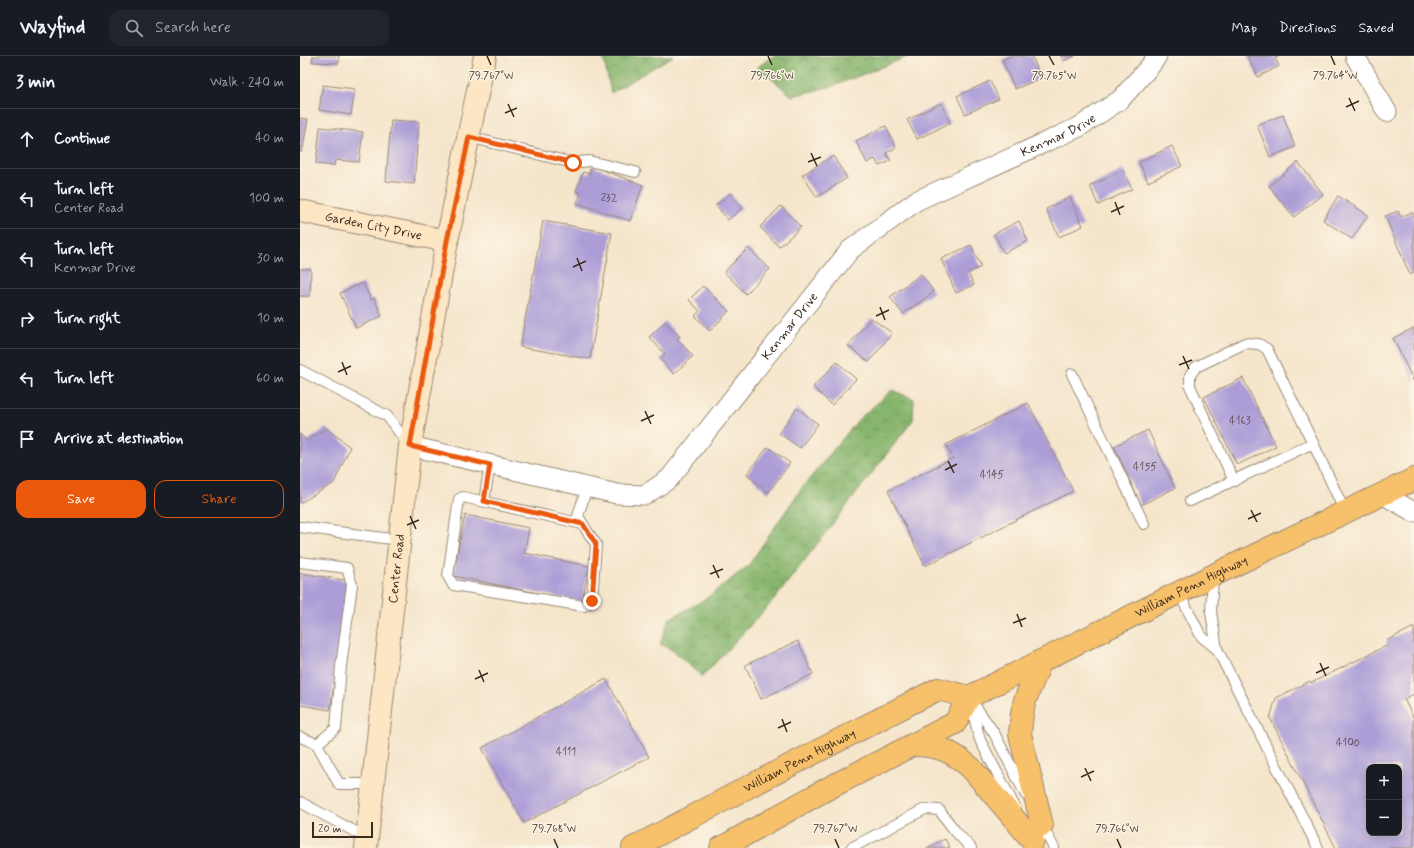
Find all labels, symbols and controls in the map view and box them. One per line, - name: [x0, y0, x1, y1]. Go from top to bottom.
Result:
- search box: [109, 10, 389, 46]
- text: Wayfind: [20, 15, 85, 40]
- icon: search: [123, 17, 145, 39]
- text: Search here: [155, 18, 231, 38]
- text: Map: [1231, 19, 1257, 37]
- text: Directions: [1279, 19, 1337, 37]
- text: Saved: [1359, 19, 1394, 37]
- text: 79.767°W: [469, 69, 513, 83]
- text: 79.766°W: [750, 69, 794, 83]
- text: 79.765°W: [1032, 69, 1076, 83]
- text: 79.764°W: [1313, 69, 1357, 83]
- text: 3 min: [16, 71, 55, 93]
- text: Walk · 240 m: [210, 74, 284, 91]
- street label: Kenmar Drive: [1018, 110, 1099, 161]
- icon: ahead: [16, 128, 38, 150]
- text: Continue: [54, 129, 110, 149]
- text: 40 m: [255, 130, 284, 147]
- route start: [564, 154, 582, 172]
- text: Turn left: [54, 180, 114, 200]
- icon: left: [16, 188, 38, 210]
- text: 100 m: [249, 190, 284, 207]
- house number: 232: [601, 191, 618, 205]
- text: Center Road: [54, 200, 124, 217]
- street label: Garden City Drive: [323, 208, 424, 244]
- text: Turn left: [54, 240, 114, 260]
- icon: left: [16, 248, 38, 270]
- text: 30 m: [257, 250, 284, 267]
- text: Kenmar Drive: [54, 260, 136, 277]
- street label: Kenmar Drive: [758, 289, 822, 364]
- icon: right: [16, 308, 38, 330]
- text: Turn right: [54, 309, 121, 329]
- text: 10 m: [257, 310, 284, 327]
- icon: left: [16, 368, 38, 390]
- text: Turn left: [54, 369, 114, 389]
- text: 60 m: [256, 370, 284, 387]
- house number: 4163: [1229, 414, 1251, 428]
- icon: arrive: [16, 428, 38, 450]
- text: Arrive at destination: [54, 429, 183, 449]
- house number: 4155: [1133, 460, 1157, 474]
- house number: 4145: [980, 468, 1005, 482]
- button: Save: [16, 480, 146, 518]
- button: Share: [154, 480, 284, 518]
- street label: Center Road: [384, 533, 409, 604]
- street label: William Penn Highway: [1132, 552, 1250, 622]
- route end: [583, 592, 601, 610]
- street label: William Penn Highway: [740, 725, 858, 796]
- house number: 4100: [1336, 736, 1360, 750]
- house number: 4111: [556, 745, 576, 759]
- map controls: [1366, 764, 1402, 836]
- button: +: [1366, 764, 1402, 800]
- button: −: [1366, 800, 1402, 836]
- scale bar: [312, 820, 373, 839]
- text: 20 m: [318, 822, 341, 836]
- text: 79.768°W: [532, 822, 576, 836]
- text: 79.767°W: [813, 822, 857, 836]
- text: 79.766°W: [1095, 822, 1139, 836]

